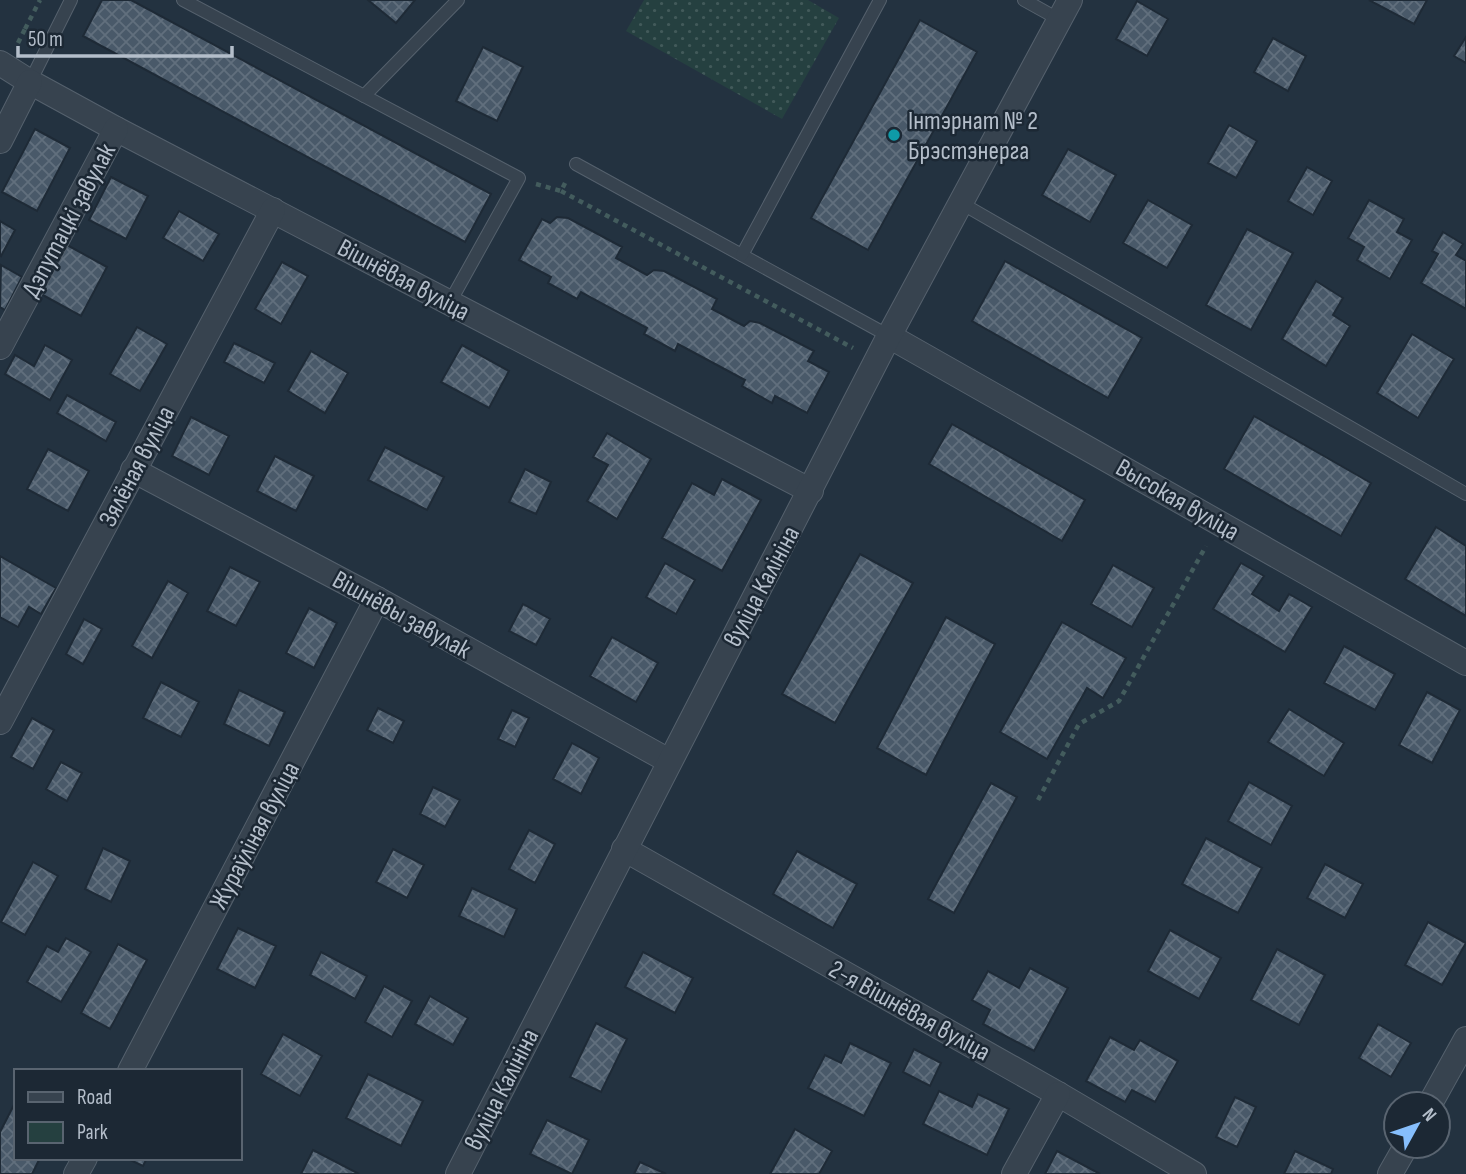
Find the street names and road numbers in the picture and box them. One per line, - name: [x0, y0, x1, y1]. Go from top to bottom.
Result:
- street label: Дэпутацкі завулак: [16, 138, 123, 303]
- street label: Вішнёвая вуліца: [332, 233, 475, 328]
- street label: Зялёная вуліца: [93, 401, 182, 532]
- street label: Высокая вуліца: [1110, 453, 1244, 548]
- street label: вуліца Калініна: [718, 521, 807, 652]
- street label: Вішнёвы завулак: [327, 565, 476, 666]
- street label: Жураўліная вуліца: [204, 757, 307, 915]
- street label: 2-я Вішнёвая вуліца: [823, 954, 995, 1068]
- street label: вуліца Калініна: [459, 1024, 546, 1156]

